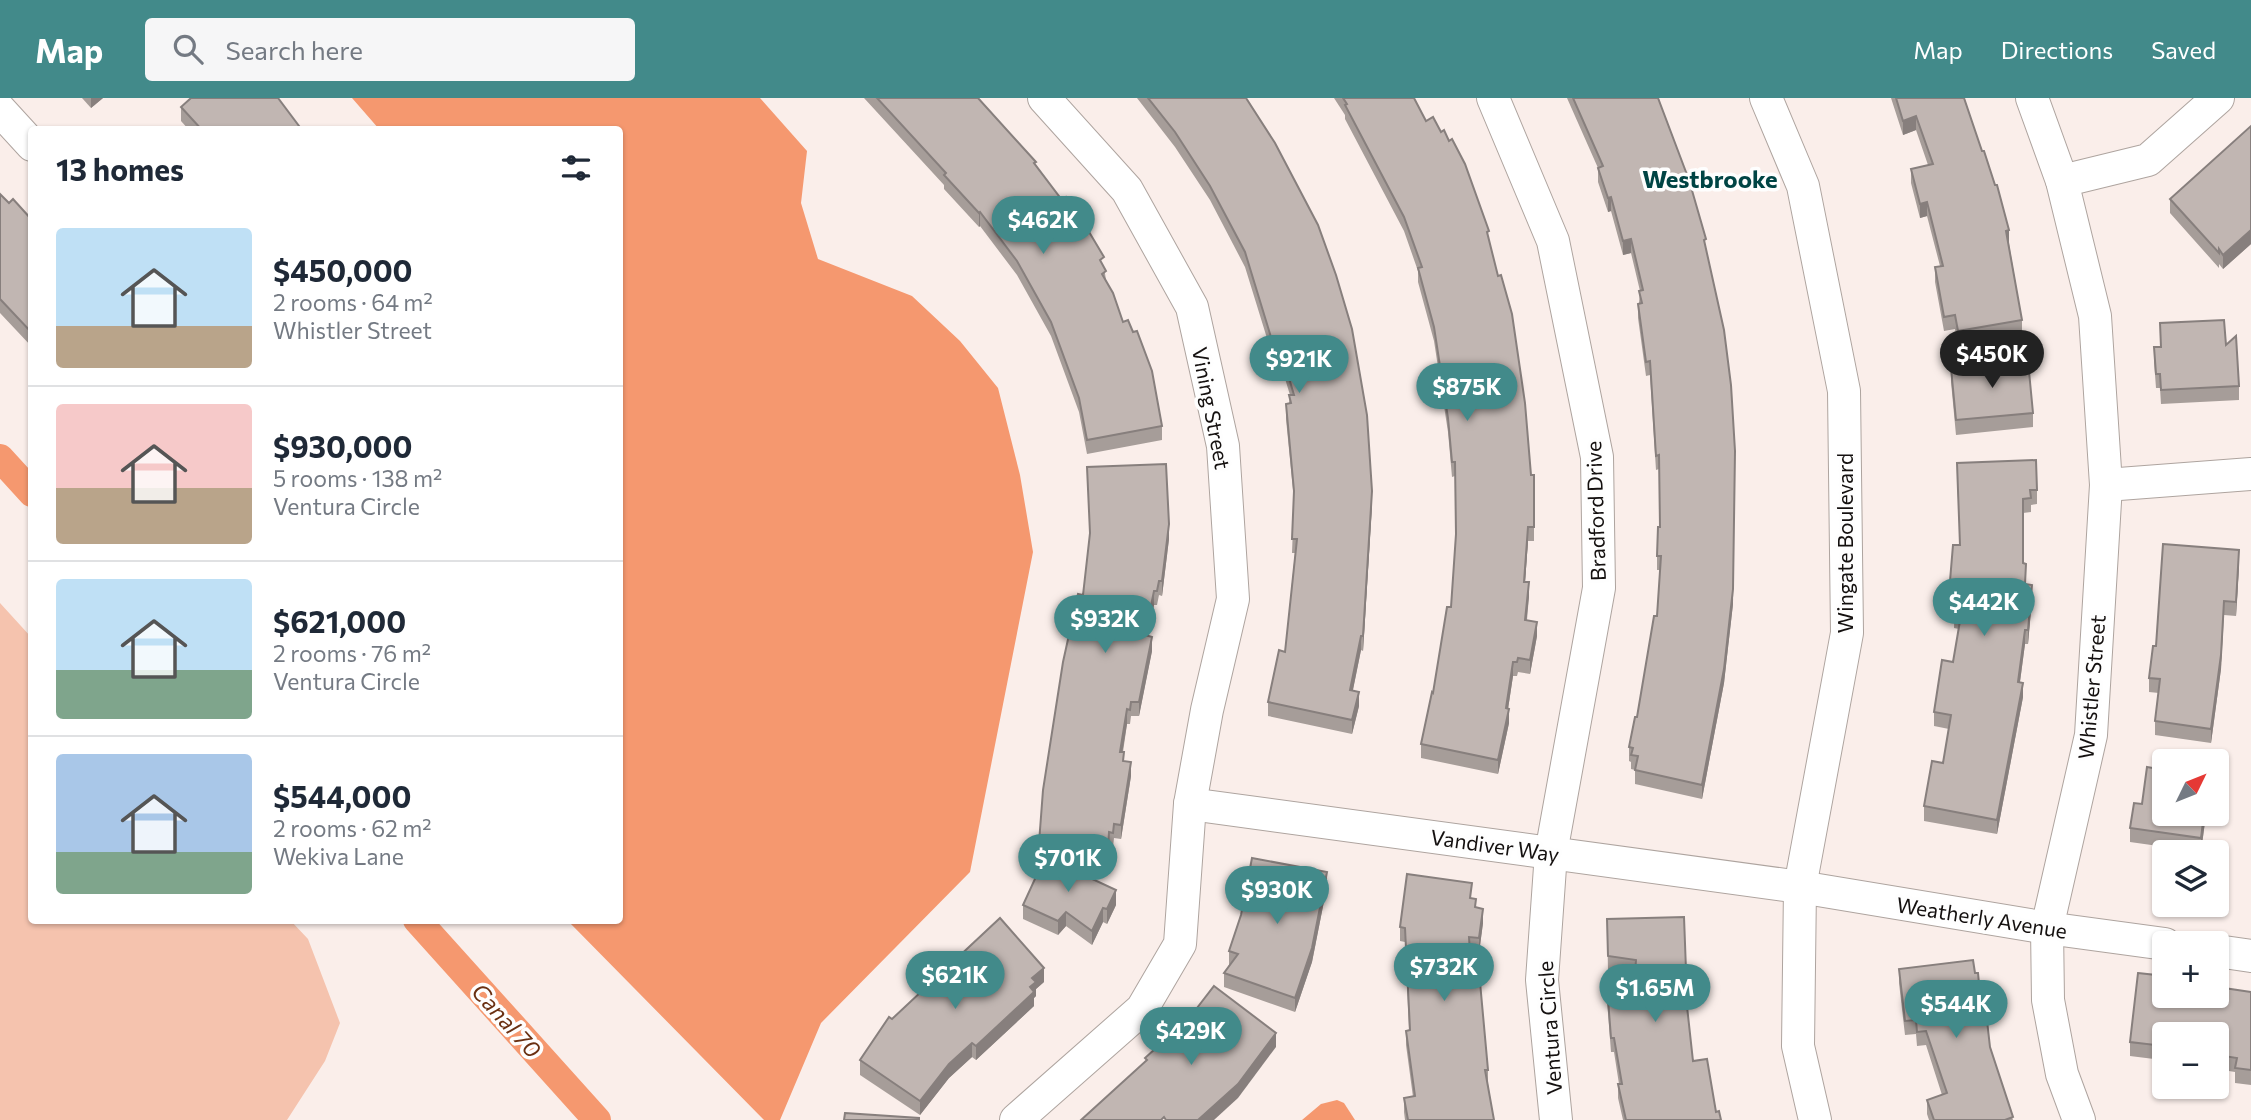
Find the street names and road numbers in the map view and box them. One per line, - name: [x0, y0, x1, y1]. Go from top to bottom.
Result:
- street label: Vining Street: [1188, 345, 1236, 471]
- street label: Bradford Drive: [1580, 441, 1610, 581]
- street label: Wingate Boulevard: [1832, 453, 1857, 633]
- street label: Whistler Street: [2072, 614, 2110, 760]
- street label: Vandiver Way: [1429, 824, 1561, 866]
- street label: Weatherly Avenue: [1895, 891, 2069, 943]
- street label: Ventura Circle: [1532, 960, 1566, 1096]

